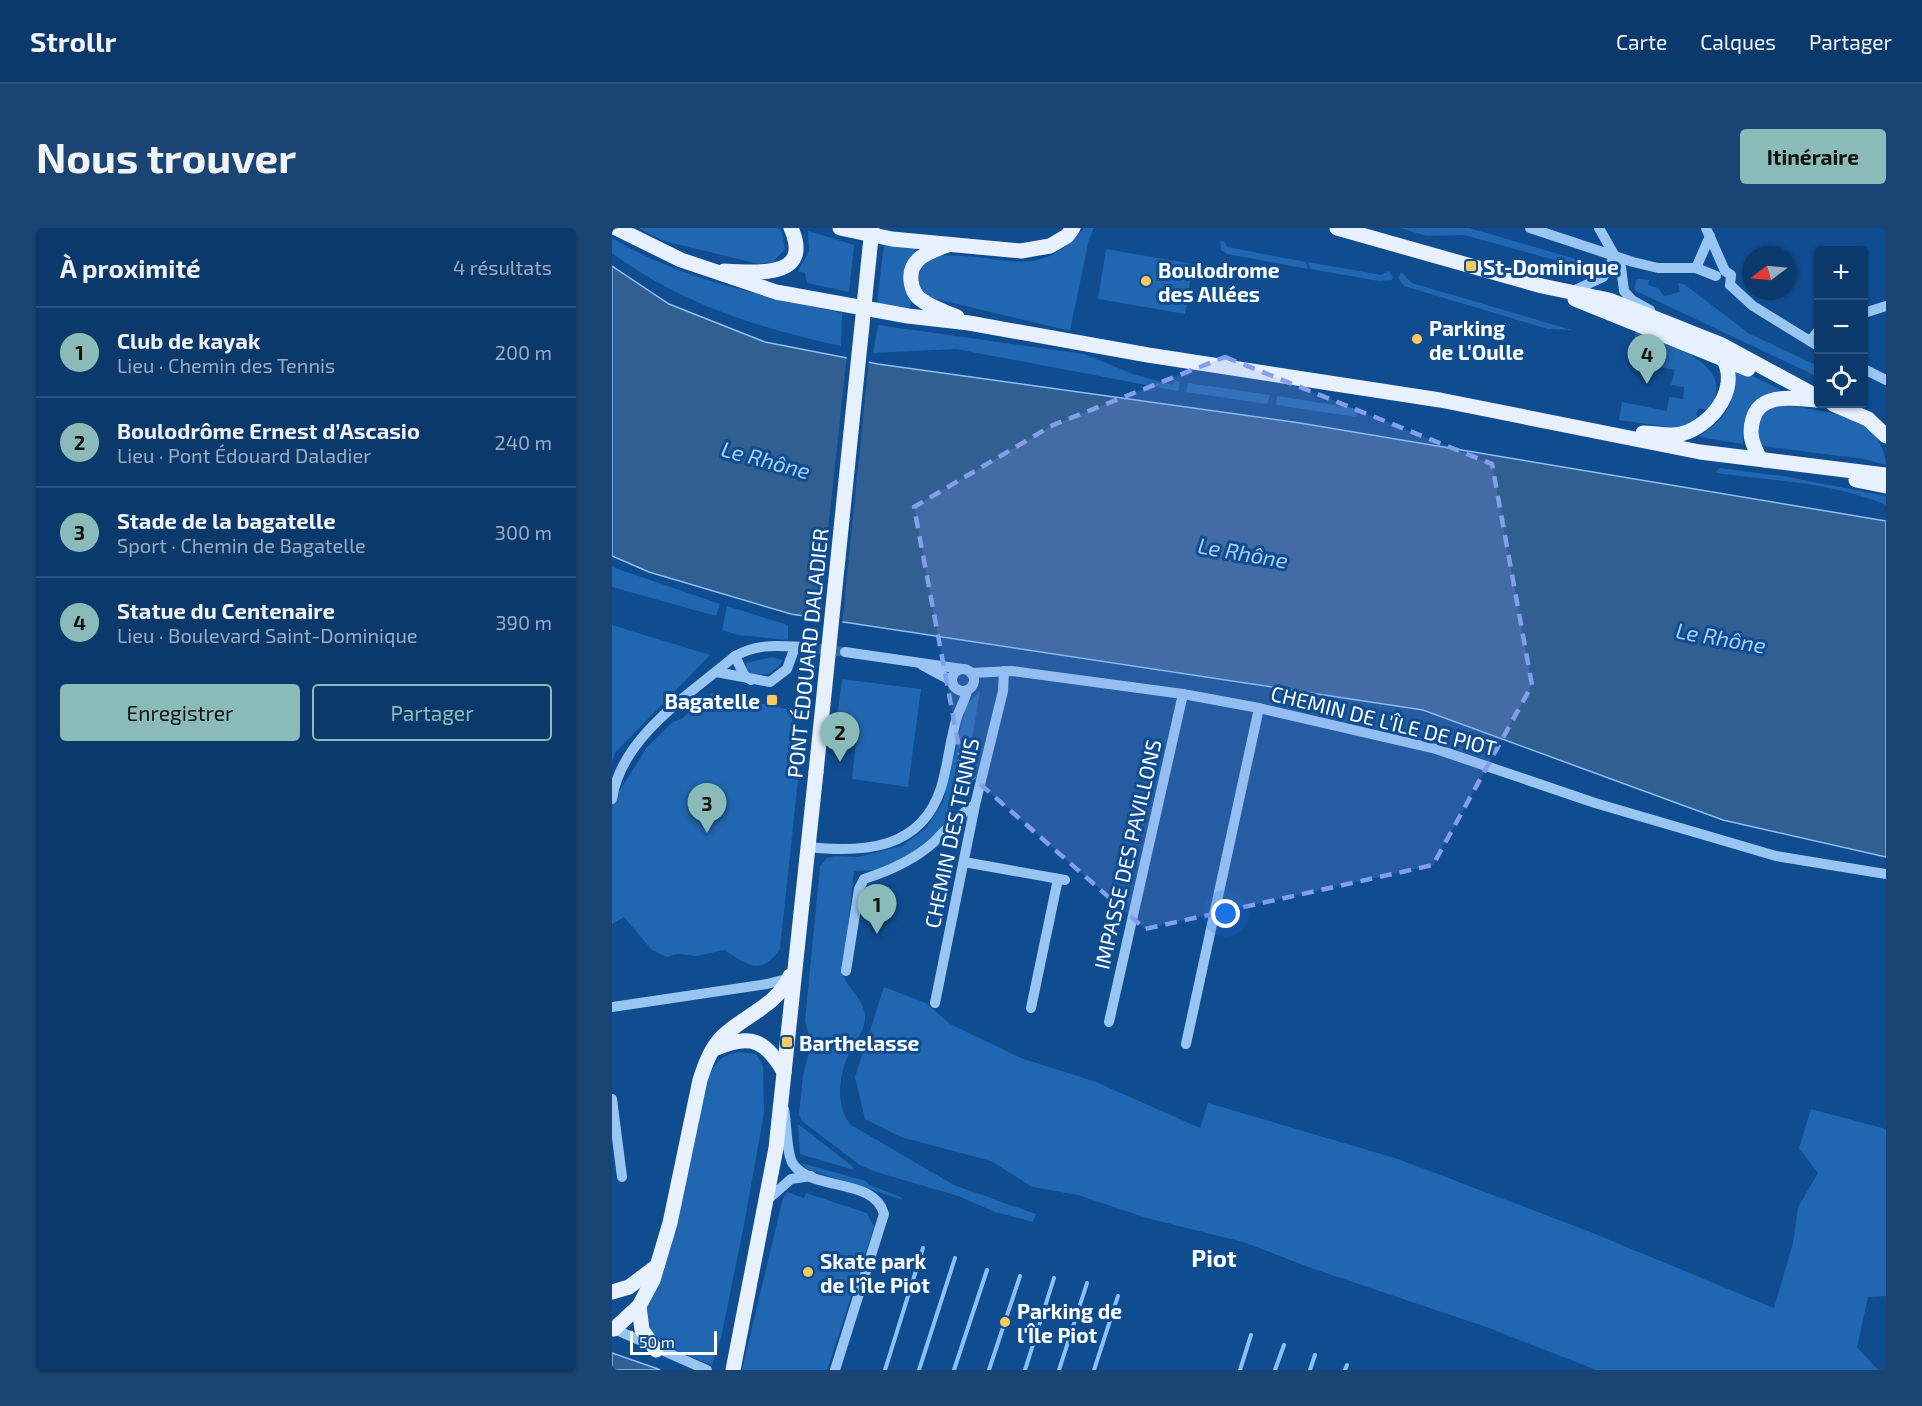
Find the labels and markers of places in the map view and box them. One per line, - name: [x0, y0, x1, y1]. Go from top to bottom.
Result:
- place label: St-Dominique: [1483, 254, 1619, 279]
- place label: Boulodrome des Allées: [1158, 257, 1280, 306]
- marker: St-Dominique: [1464, 259, 1478, 273]
- marker: Boulodrome des Allées: [1139, 274, 1153, 288]
- place label: Parking de L'Oulle: [1429, 315, 1524, 364]
- marker: Parking de L'Oulle: [1410, 332, 1424, 346]
- pin: 4: [1628, 334, 1666, 384]
- place label: Bagatelle: [664, 688, 760, 713]
- marker: Bagatelle: [765, 693, 779, 707]
- pin: 2: [820, 712, 860, 762]
- pin: 3: [688, 784, 727, 833]
- pin: 1: [858, 884, 896, 934]
- place label: Barthelasse: [799, 1030, 920, 1055]
- marker: Barthelasse: [780, 1035, 794, 1049]
- place label: Skate park de l'île Piot: [820, 1248, 930, 1297]
- marker: Skate park de l'île Piot: [801, 1265, 815, 1279]
- place label: Parking de l'Île Piot: [1017, 1298, 1122, 1347]
- marker: Parking de l'Île Piot: [998, 1315, 1012, 1329]

